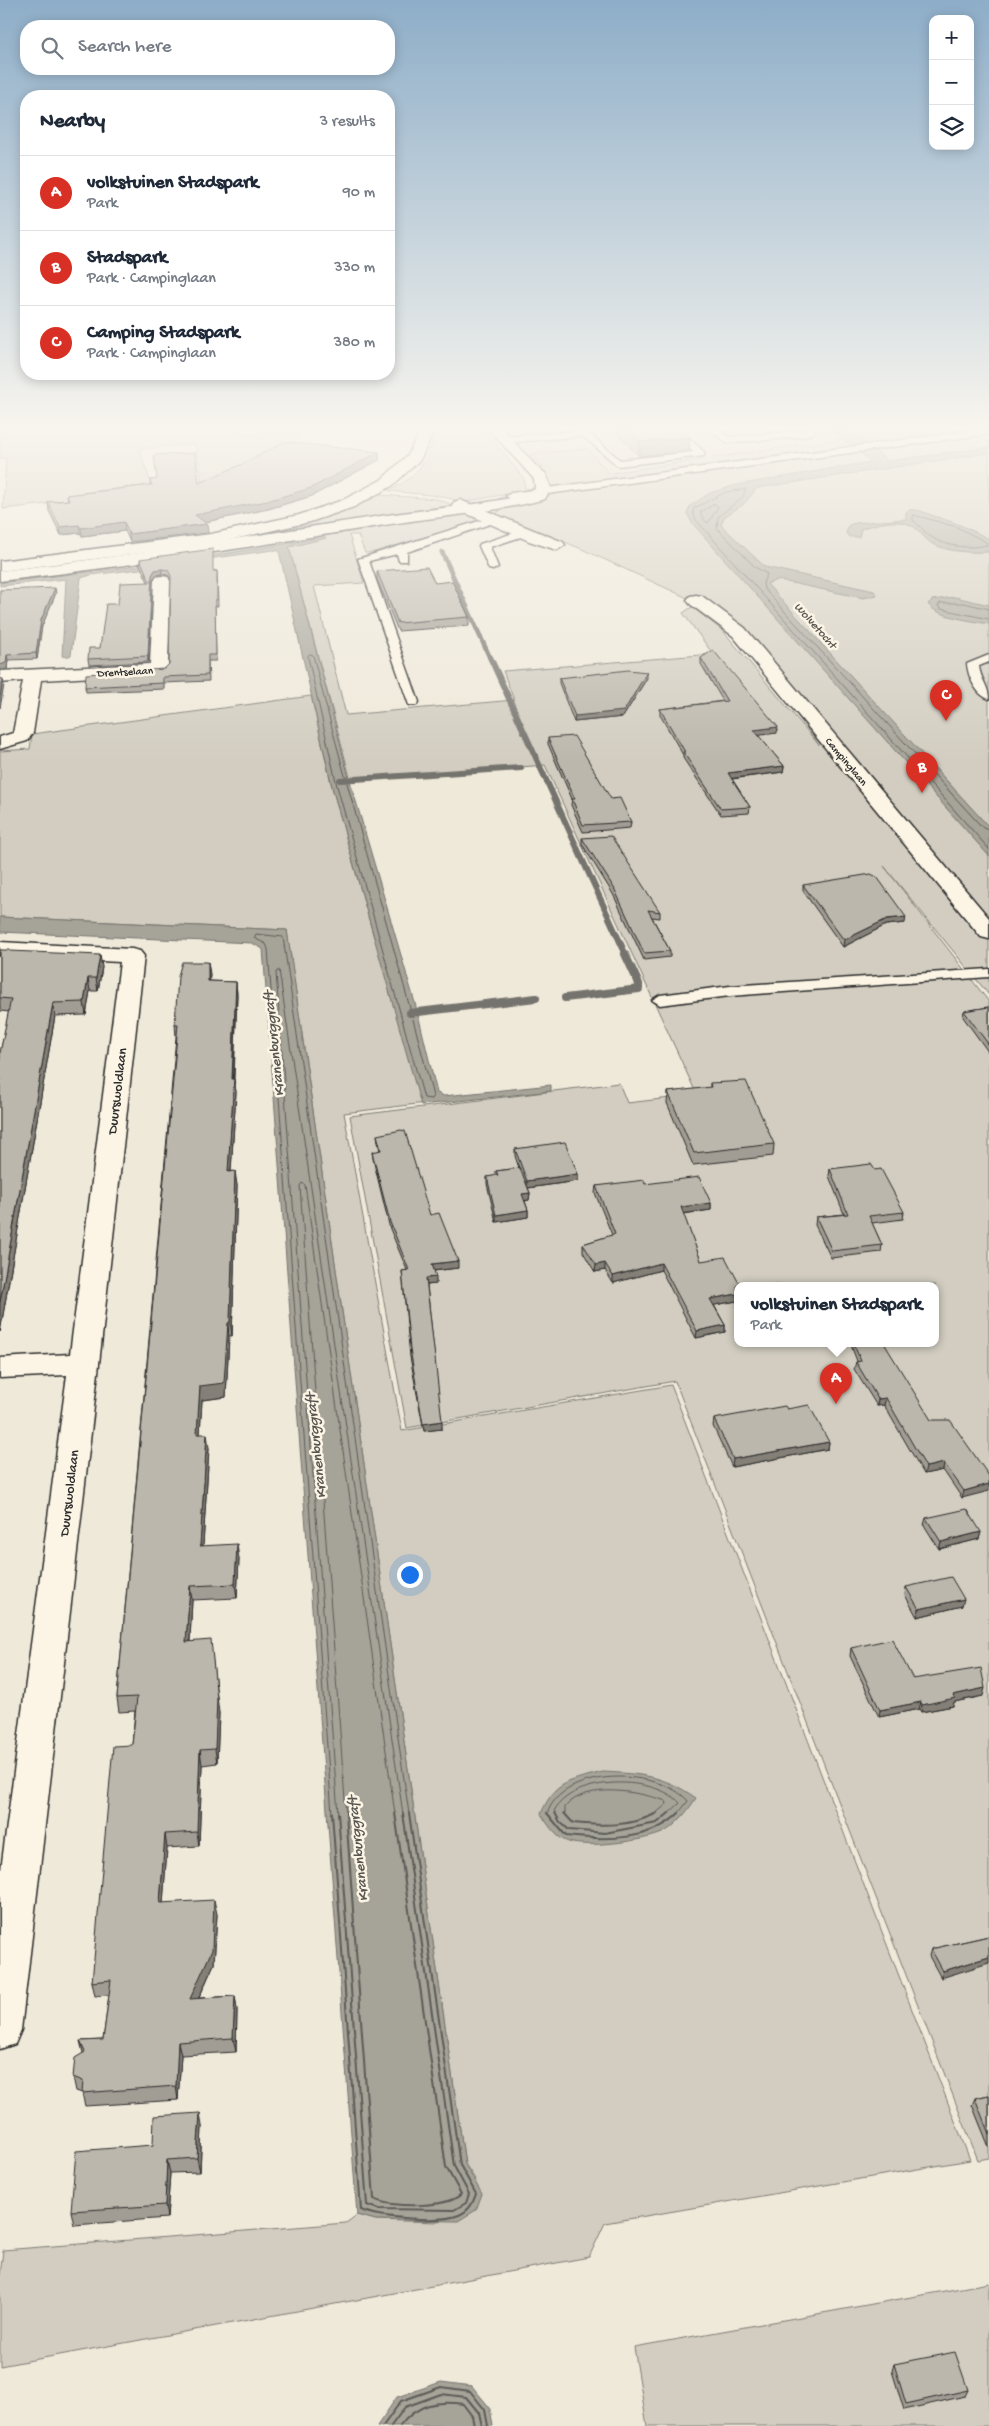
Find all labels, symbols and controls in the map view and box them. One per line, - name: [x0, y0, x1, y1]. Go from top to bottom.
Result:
- map controls: [929, 15, 974, 150]
- button: +: [929, 15, 974, 60]
- search box: [20, 20, 395, 75]
- icon: search: [38, 34, 66, 62]
- text: Search here: [78, 36, 172, 59]
- button: −: [929, 60, 974, 105]
- button: layers: [929, 105, 974, 150]
- text: Nearby: [40, 110, 105, 135]
- text: 3 results: [320, 113, 375, 132]
- text: volkstuinen Stadspark: [87, 172, 258, 195]
- text: A: [51, 184, 61, 203]
- text: 90 m: [343, 184, 375, 203]
- text: Park: [87, 195, 118, 214]
- text: Stadspark: [87, 247, 167, 270]
- text: B: [52, 259, 60, 278]
- text: 330 m: [334, 259, 375, 278]
- text: Park · Campinglaan: [87, 270, 216, 289]
- text: Camping Stadspark: [87, 322, 239, 345]
- text: C: [52, 334, 60, 353]
- text: 380 m: [334, 334, 375, 353]
- text: Park · Campinglaan: [87, 345, 216, 364]
- water label: Wolvetocht: [790, 600, 840, 654]
- street label: Drentselaan: [96, 665, 154, 681]
- pin: C: [930, 680, 962, 721]
- street label: Campinglaan: [822, 736, 870, 789]
- pin: B: [906, 752, 938, 793]
- water label: Kranenburggraft: [260, 987, 289, 1097]
- street label: Duurswoldlaan: [105, 1047, 132, 1137]
- popup: [734, 1282, 939, 1347]
- text: volkstuinen Stadspark: [751, 1294, 922, 1317]
- text: Park: [751, 1317, 781, 1336]
- pin: A: [820, 1363, 852, 1404]
- water label: Kranenburggraft: [302, 1389, 331, 1499]
- street label: Duurswoldlaan: [57, 1449, 84, 1539]
- your location: [397, 1562, 423, 1588]
- water label: Kranenburggraft: [344, 1792, 373, 1902]

